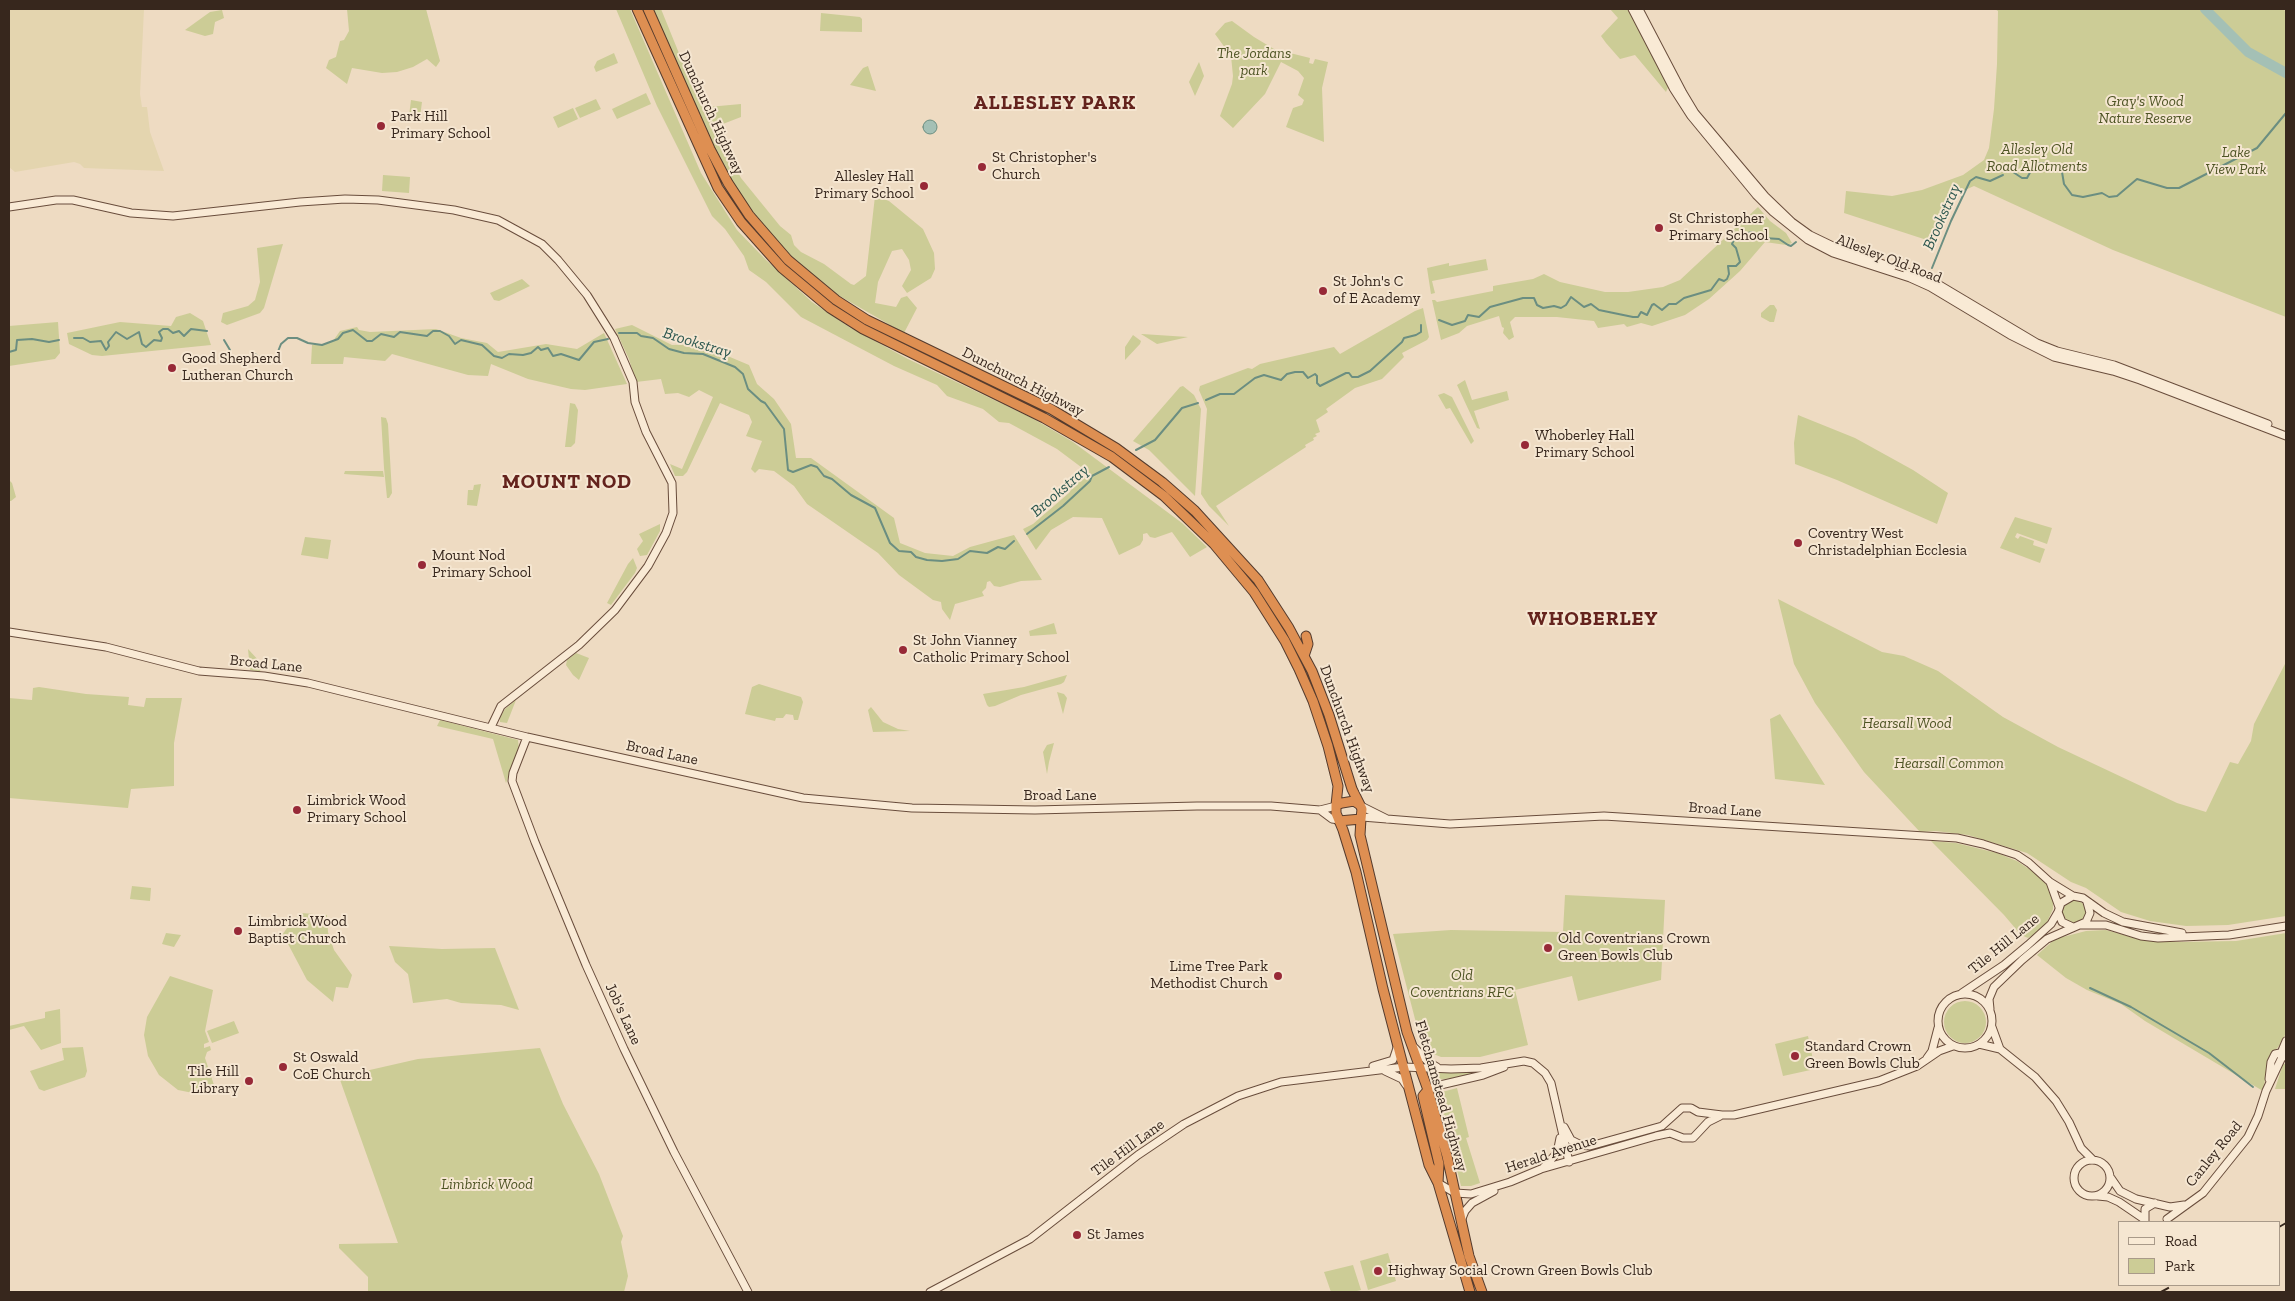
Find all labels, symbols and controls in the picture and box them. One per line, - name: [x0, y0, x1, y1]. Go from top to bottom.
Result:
- park label: The Jordans park: [1217, 45, 1291, 80]
- street label: Dunchurch Highway: [674, 48, 748, 178]
- district label: ALLESLEY PARK: [972, 91, 1138, 115]
- park label: Gray's Wood Nature Reserve: [2099, 93, 2191, 128]
- place label: Park Hill Primary School: [391, 108, 490, 143]
- marker: Park Hill Primary School: [375, 120, 387, 132]
- park label: Allesley Old Road Allotments: [1986, 141, 2088, 176]
- park label: Lake View Park: [2205, 144, 2267, 179]
- place label: St Christopher's Church: [992, 149, 1097, 184]
- marker: St Christopher's Church: [976, 161, 988, 173]
- place label: Allesley Hall Primary School: [815, 168, 914, 203]
- marker: Allesley Hall Primary School: [918, 180, 930, 192]
- water label: Brookstray: [1919, 181, 1965, 253]
- place label: St Christopher Primary School: [1669, 210, 1768, 245]
- marker: St Christopher Primary School: [1653, 222, 1665, 234]
- street label: Allesley Old Road: [1834, 231, 1944, 287]
- place label: St John's C of E Academy: [1333, 273, 1420, 308]
- marker: St John's C of E Academy: [1317, 285, 1329, 297]
- water label: Brookstray: [661, 324, 733, 362]
- street label: Dunchurch Highway: [959, 343, 1087, 421]
- place label: Good Shepherd Lutheran Church: [182, 350, 293, 385]
- marker: Good Shepherd Lutheran Church: [166, 362, 178, 374]
- place label: Whoberley Hall Primary School: [1535, 427, 1635, 462]
- marker: Whoberley Hall Primary School: [1519, 439, 1531, 451]
- water label: Brookstray: [1027, 461, 1093, 521]
- district label: MOUNT NOD: [501, 470, 633, 494]
- place label: Coventry West Christadelphian Ecclesia: [1808, 525, 1967, 560]
- marker: Coventry West Christadelphian Ecclesia: [1792, 537, 1804, 549]
- place label: Mount Nod Primary School: [432, 547, 531, 582]
- marker: Mount Nod Primary School: [416, 559, 428, 571]
- district label: WHOBERLEY: [1526, 607, 1660, 631]
- place label: St John Vianney Catholic Primary School: [913, 632, 1069, 667]
- marker: St John Vianney Catholic Primary School: [897, 644, 909, 656]
- street label: Broad Lane: [229, 651, 303, 677]
- street label: Dunchurch Highway: [1316, 663, 1378, 795]
- park label: Hearsall Wood: [1862, 715, 1952, 733]
- street label: Broad Lane: [624, 737, 700, 769]
- park label: Hearsall Common: [1894, 755, 2004, 773]
- street label: Broad Lane: [1023, 787, 1097, 805]
- place label: Limbrick Wood Primary School: [307, 792, 406, 827]
- street label: Broad Lane: [1688, 798, 1762, 822]
- marker: Limbrick Wood Primary School: [291, 804, 303, 816]
- street label: Tile Hill Lane: [1965, 910, 2043, 978]
- place label: Limbrick Wood Baptist Church: [248, 913, 347, 948]
- marker: Limbrick Wood Baptist Church: [232, 925, 244, 937]
- place label: Old Coventrians Crown Green Bowls Club: [1558, 930, 1710, 965]
- marker: Old Coventrians Crown Green Bowls Club: [1542, 942, 1554, 954]
- place label: Lime Tree Park Methodist Church: [1150, 958, 1268, 993]
- park label: Old Coventrians RFC: [1410, 967, 1514, 1002]
- marker: Lime Tree Park Methodist Church: [1272, 970, 1284, 982]
- street label: Job's Lane: [601, 980, 645, 1048]
- street label: Fletchamstead Highway: [1411, 1018, 1471, 1174]
- place label: Standard Crown Green Bowls Club: [1805, 1038, 1920, 1073]
- place label: St Oswald CoE Church: [293, 1049, 370, 1084]
- marker: Standard Crown Green Bowls Club: [1789, 1050, 1801, 1062]
- marker: St Oswald CoE Church: [277, 1061, 289, 1073]
- place label: Tile Hill Library: [188, 1063, 239, 1098]
- marker: Tile Hill Library: [243, 1075, 255, 1087]
- street label: Tile Hill Lane: [1088, 1115, 1168, 1181]
- street label: Canley Road: [2182, 1117, 2246, 1191]
- street label: Herald Avenue: [1503, 1131, 1599, 1177]
- park label: Limbrick Wood: [441, 1176, 533, 1194]
- legend: [2118, 1221, 2280, 1286]
- place label: St James: [1087, 1226, 1144, 1244]
- marker: St James: [1071, 1229, 1083, 1241]
- text: Road: [2165, 1232, 2197, 1250]
- text: Park: [2165, 1257, 2195, 1275]
- place label: Highway Social Crown Green Bowls Club: [1388, 1262, 1653, 1280]
- marker: Highway Social Crown Green Bowls Club: [1372, 1265, 1384, 1277]

